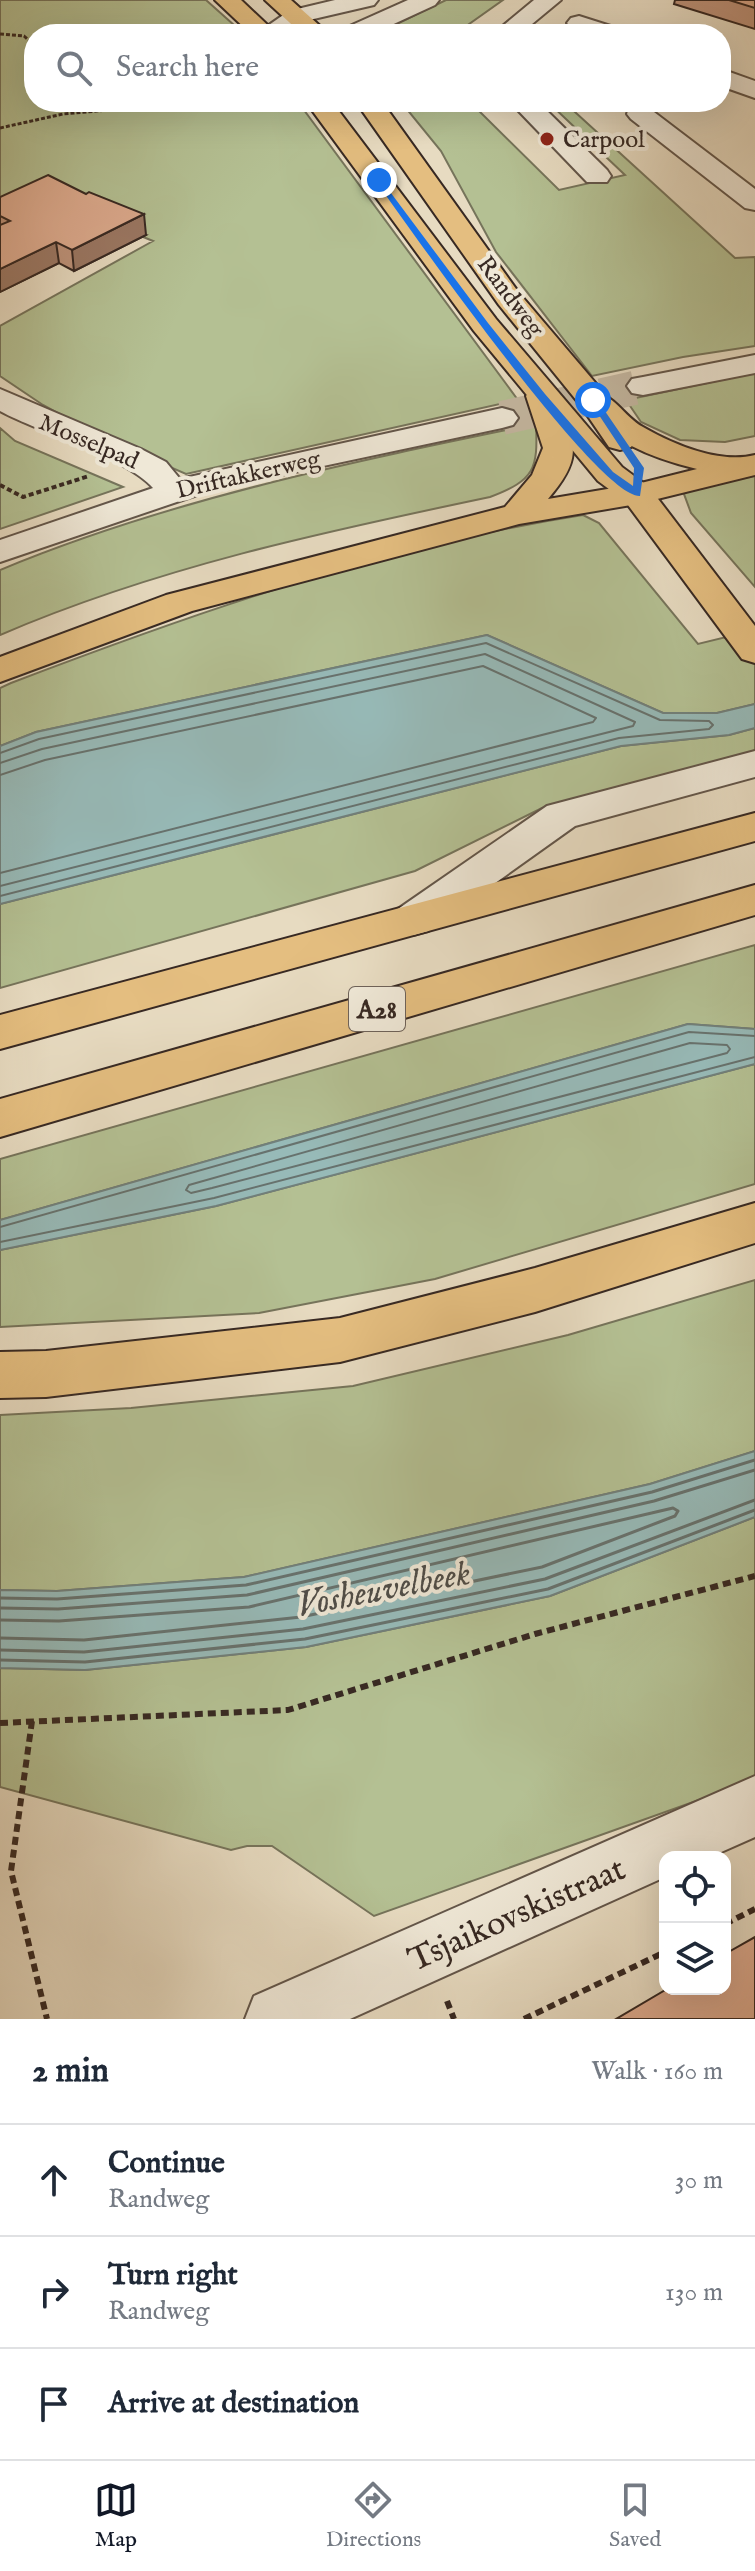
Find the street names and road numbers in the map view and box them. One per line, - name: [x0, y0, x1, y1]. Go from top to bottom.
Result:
- street label: Randweg: [469, 250, 551, 344]
- street label: Mosselpad: [34, 407, 143, 477]
- street label: Driftakkerweg: [173, 444, 324, 507]
- road number: A28: [349, 987, 405, 1031]
- street label: Tsjaikovskistraat: [402, 1848, 632, 1982]

